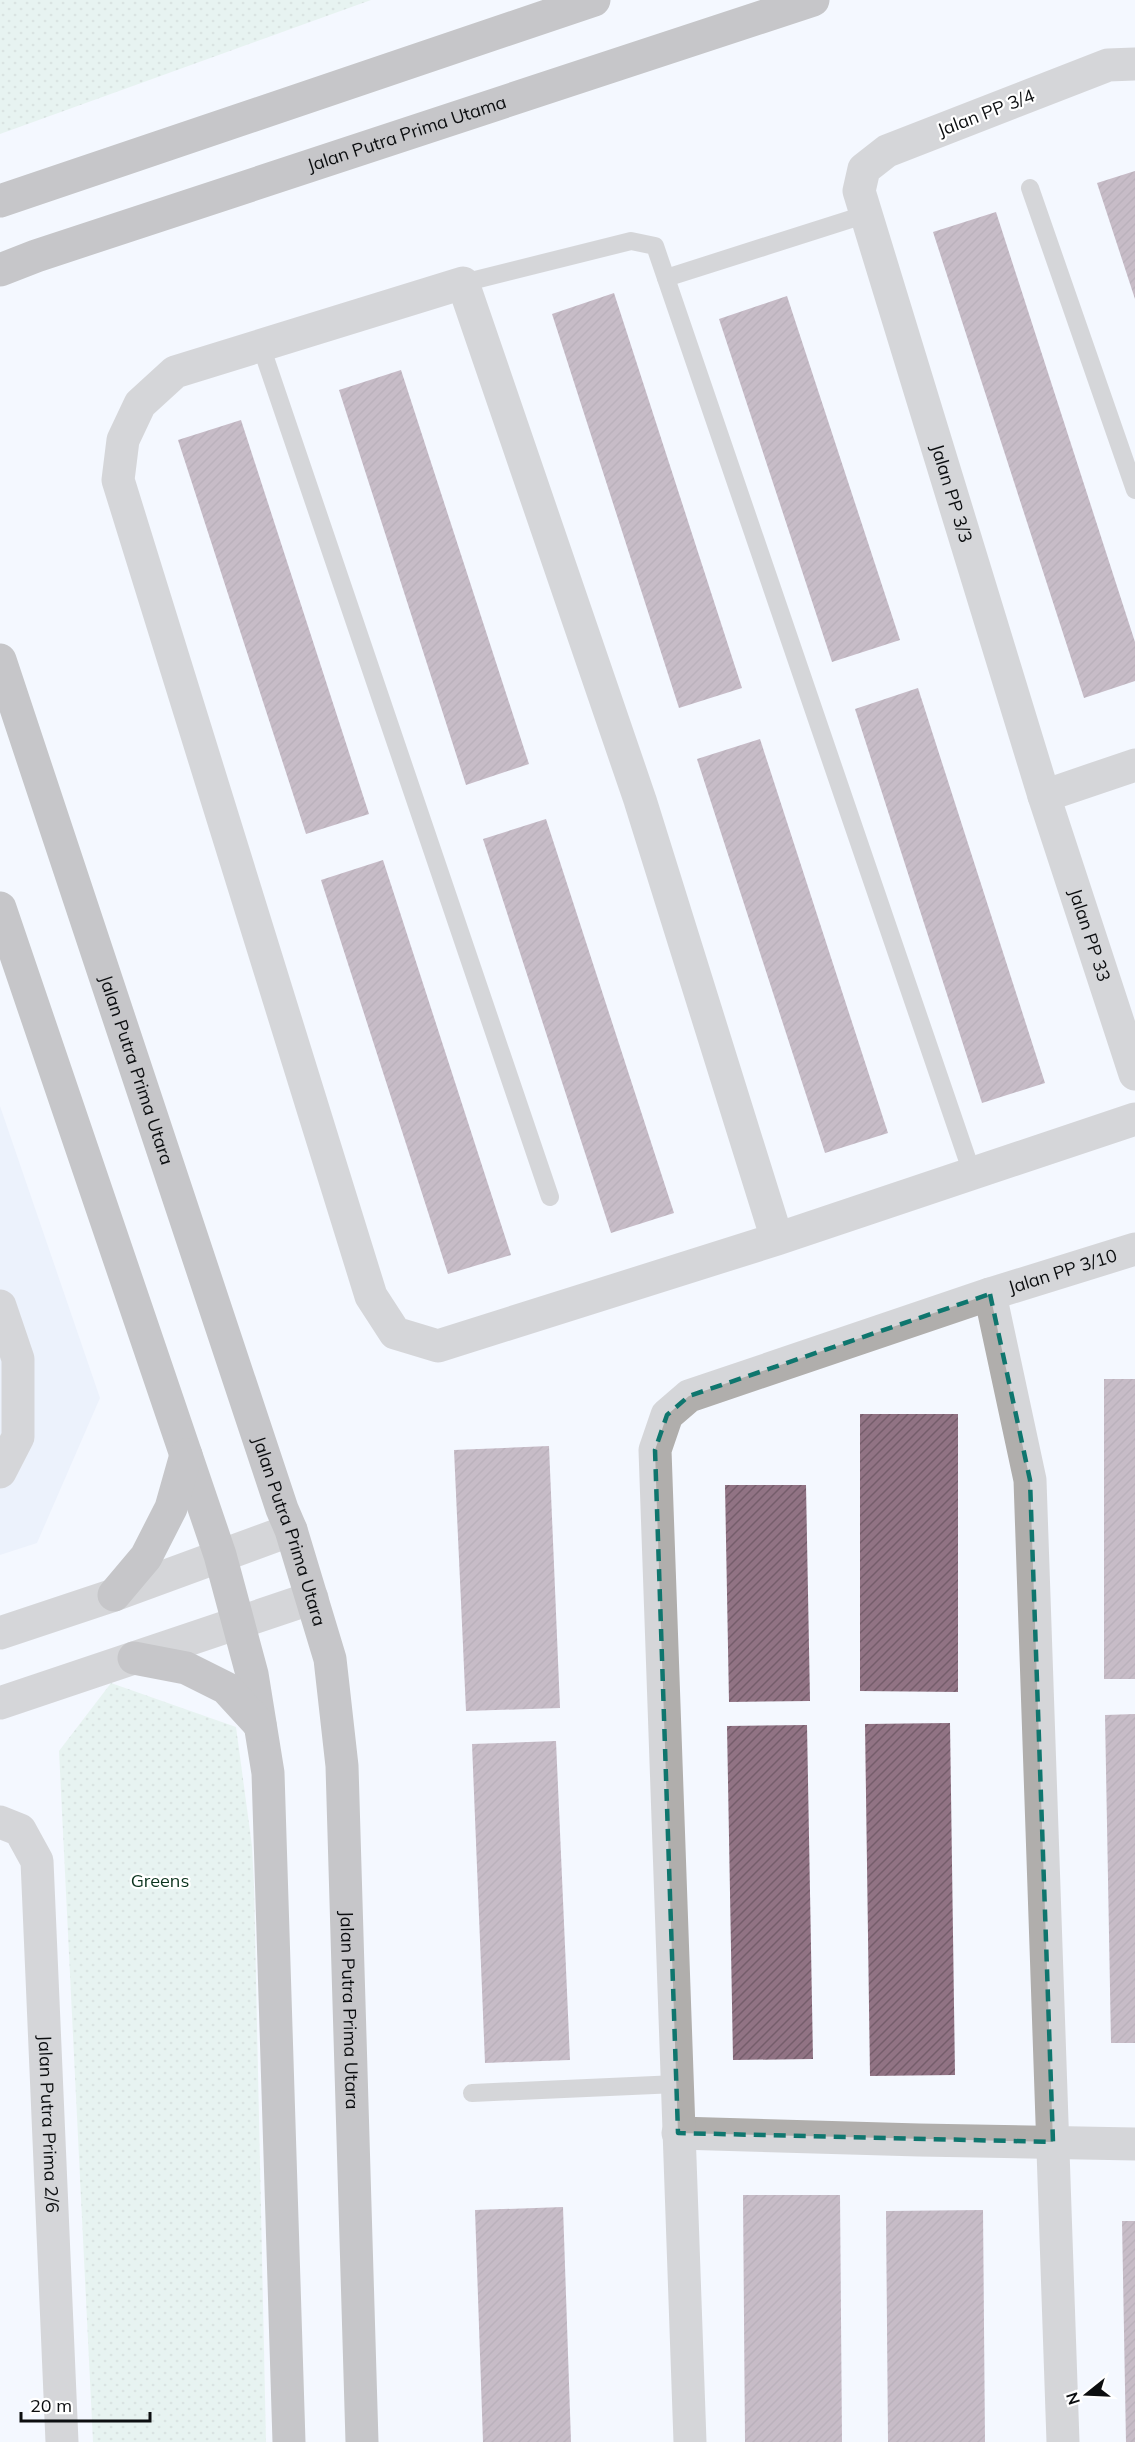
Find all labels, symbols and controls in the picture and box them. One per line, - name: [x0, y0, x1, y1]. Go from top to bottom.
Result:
- street label: Jalan PP 3/4: [934, 83, 1038, 142]
- street label: Jalan Putra Prima Utama: [304, 90, 509, 177]
- street label: Jalan PP 3/3: [926, 441, 978, 545]
- street label: Jalan PP 33: [1064, 885, 1116, 985]
- street label: Jalan Putra Prima Utara: [94, 972, 179, 1168]
- street label: Jalan PP 3/10: [1005, 1243, 1120, 1299]
- street label: Jalan Putra Prima Utara: [248, 1433, 331, 1629]
- park label: Greens: [131, 1869, 189, 1892]
- street label: Jalan Putra Prima Utara: [335, 1910, 364, 2110]
- street label: Jalan Putra Prima 2/6: [33, 2034, 64, 2213]
- north arrow: [1057, 2364, 1117, 2424]
- scale bar: [21, 2385, 150, 2423]
- text: N: [1061, 2390, 1084, 2407]
- text: 20 m: [30, 2394, 72, 2417]

